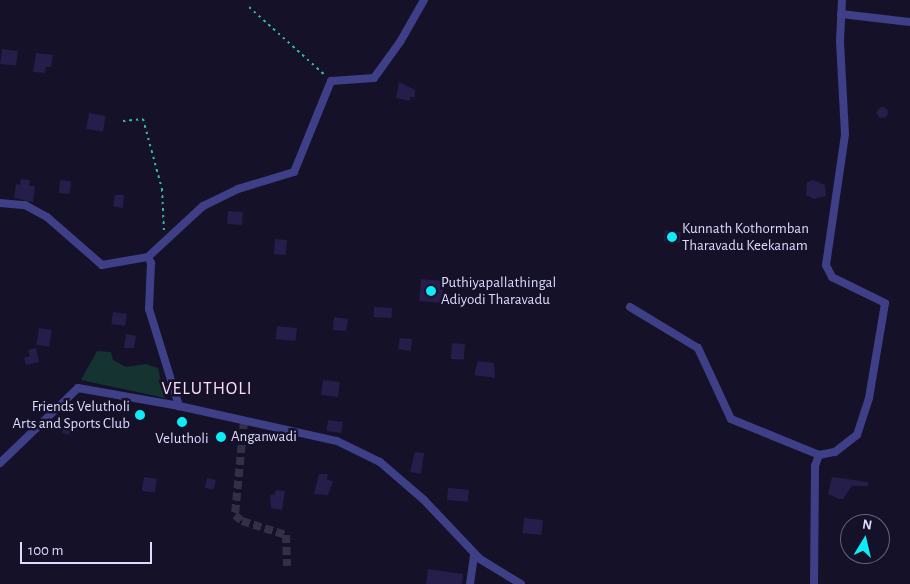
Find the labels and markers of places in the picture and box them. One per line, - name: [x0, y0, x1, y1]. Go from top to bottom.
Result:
- place label: Kunnath Kothormban Tharavadu Keekanam: [682, 219, 809, 254]
- marker: Kunnath Kothormban Tharavadu Keekanam: [666, 231, 678, 243]
- place label: Puthiyapallathingal Adiyodi Tharavadu: [441, 273, 556, 308]
- marker: Puthiyapallathingal Adiyodi Tharavadu: [425, 285, 437, 297]
- place label: Friends Velutholi Arts and Sports Club: [13, 397, 130, 432]
- marker: Friends Velutholi Arts and Sports Club: [134, 409, 146, 421]
- marker: Velutholi: [176, 416, 188, 428]
- place label: Anganwadi: [231, 428, 297, 446]
- place label: Velutholi: [155, 430, 209, 448]
- marker: Anganwadi: [215, 431, 227, 443]

